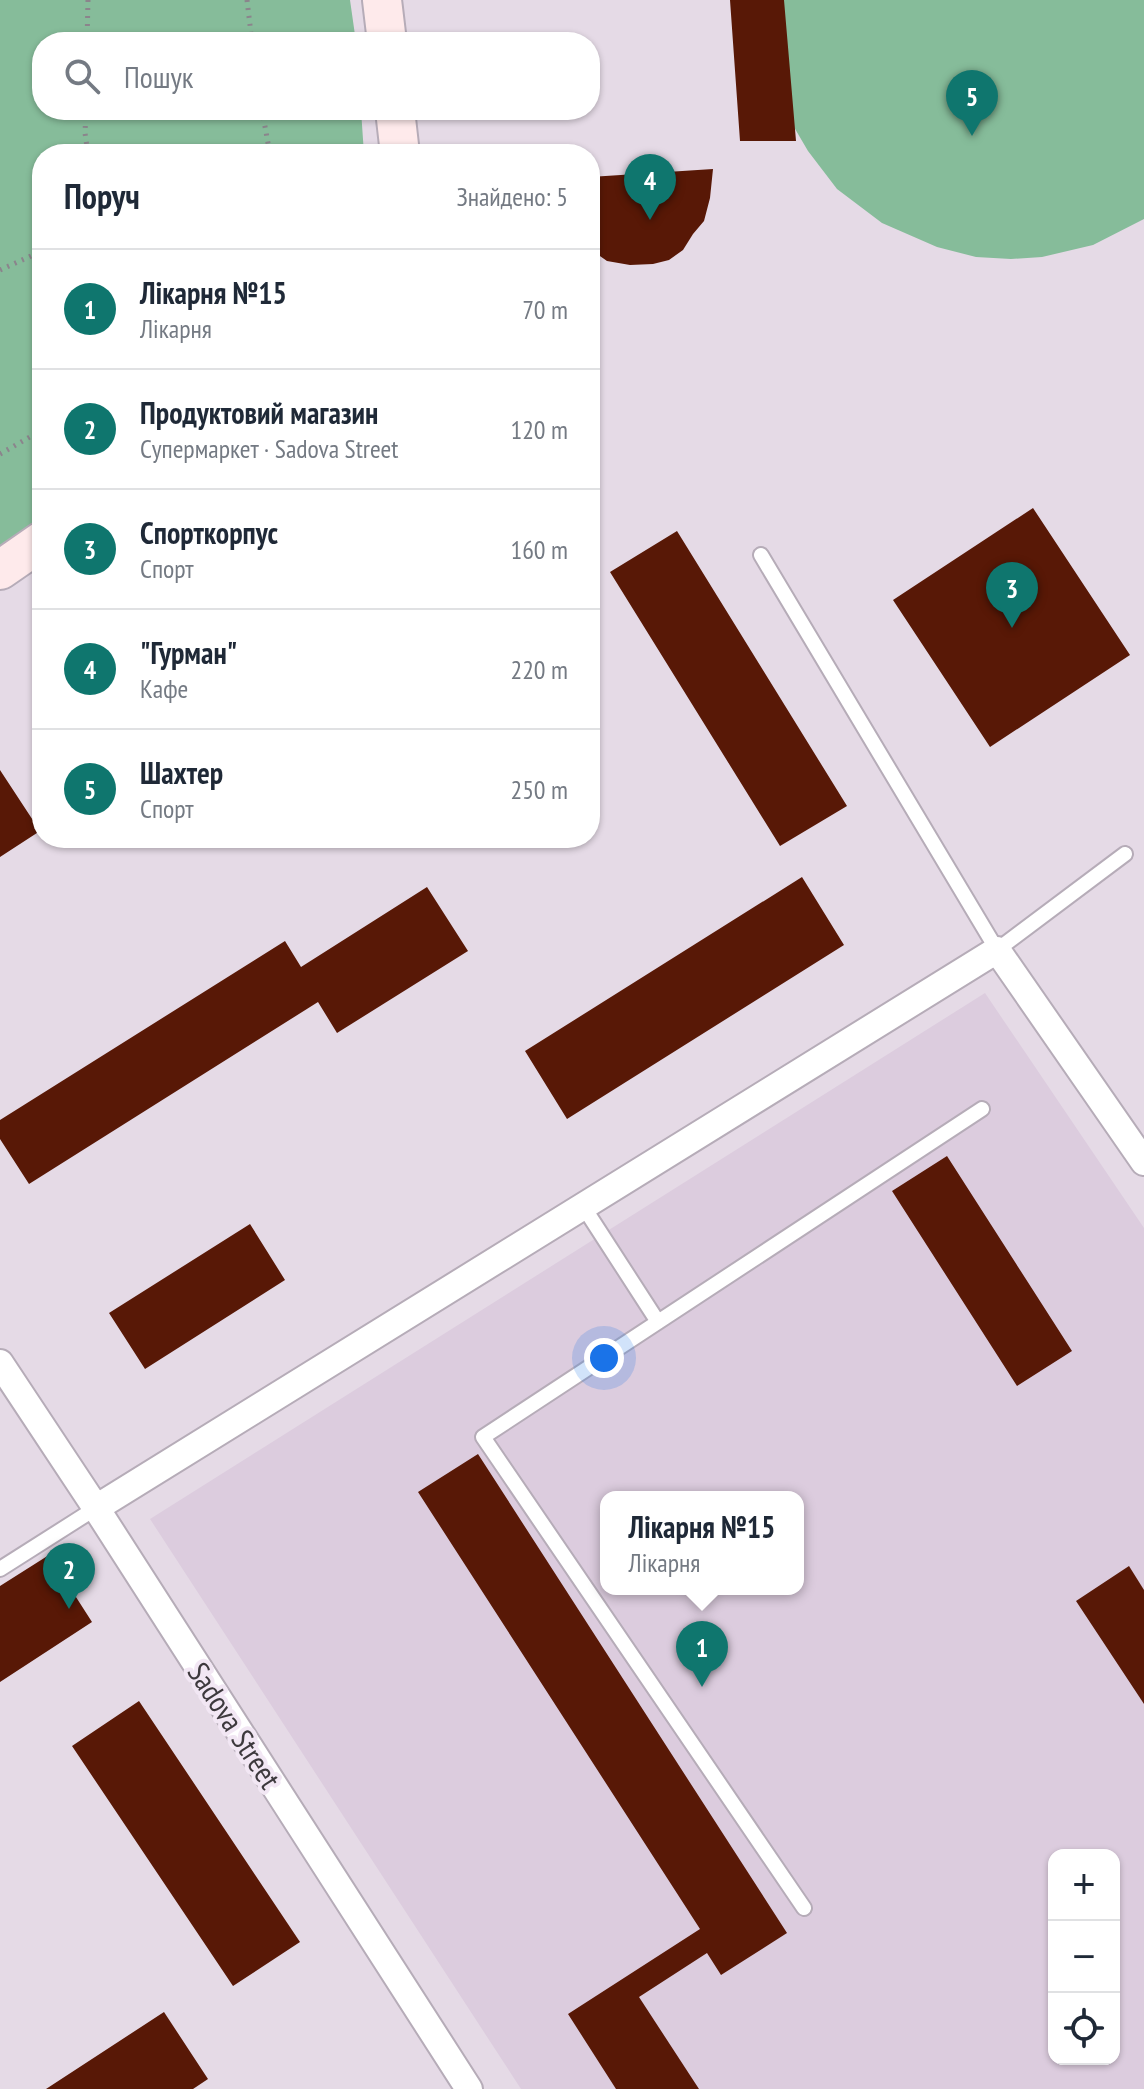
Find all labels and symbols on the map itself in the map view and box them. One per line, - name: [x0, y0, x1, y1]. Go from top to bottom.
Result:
- pin: 5: [946, 70, 998, 136]
- pin: 4: [624, 154, 676, 220]
- pin: 3: [986, 562, 1038, 628]
- your location: [584, 1338, 624, 1378]
- pin: 2: [43, 1543, 95, 1609]
- pin: 1: [676, 1621, 728, 1687]
- street label: Sadova Street: [180, 1655, 291, 1796]

